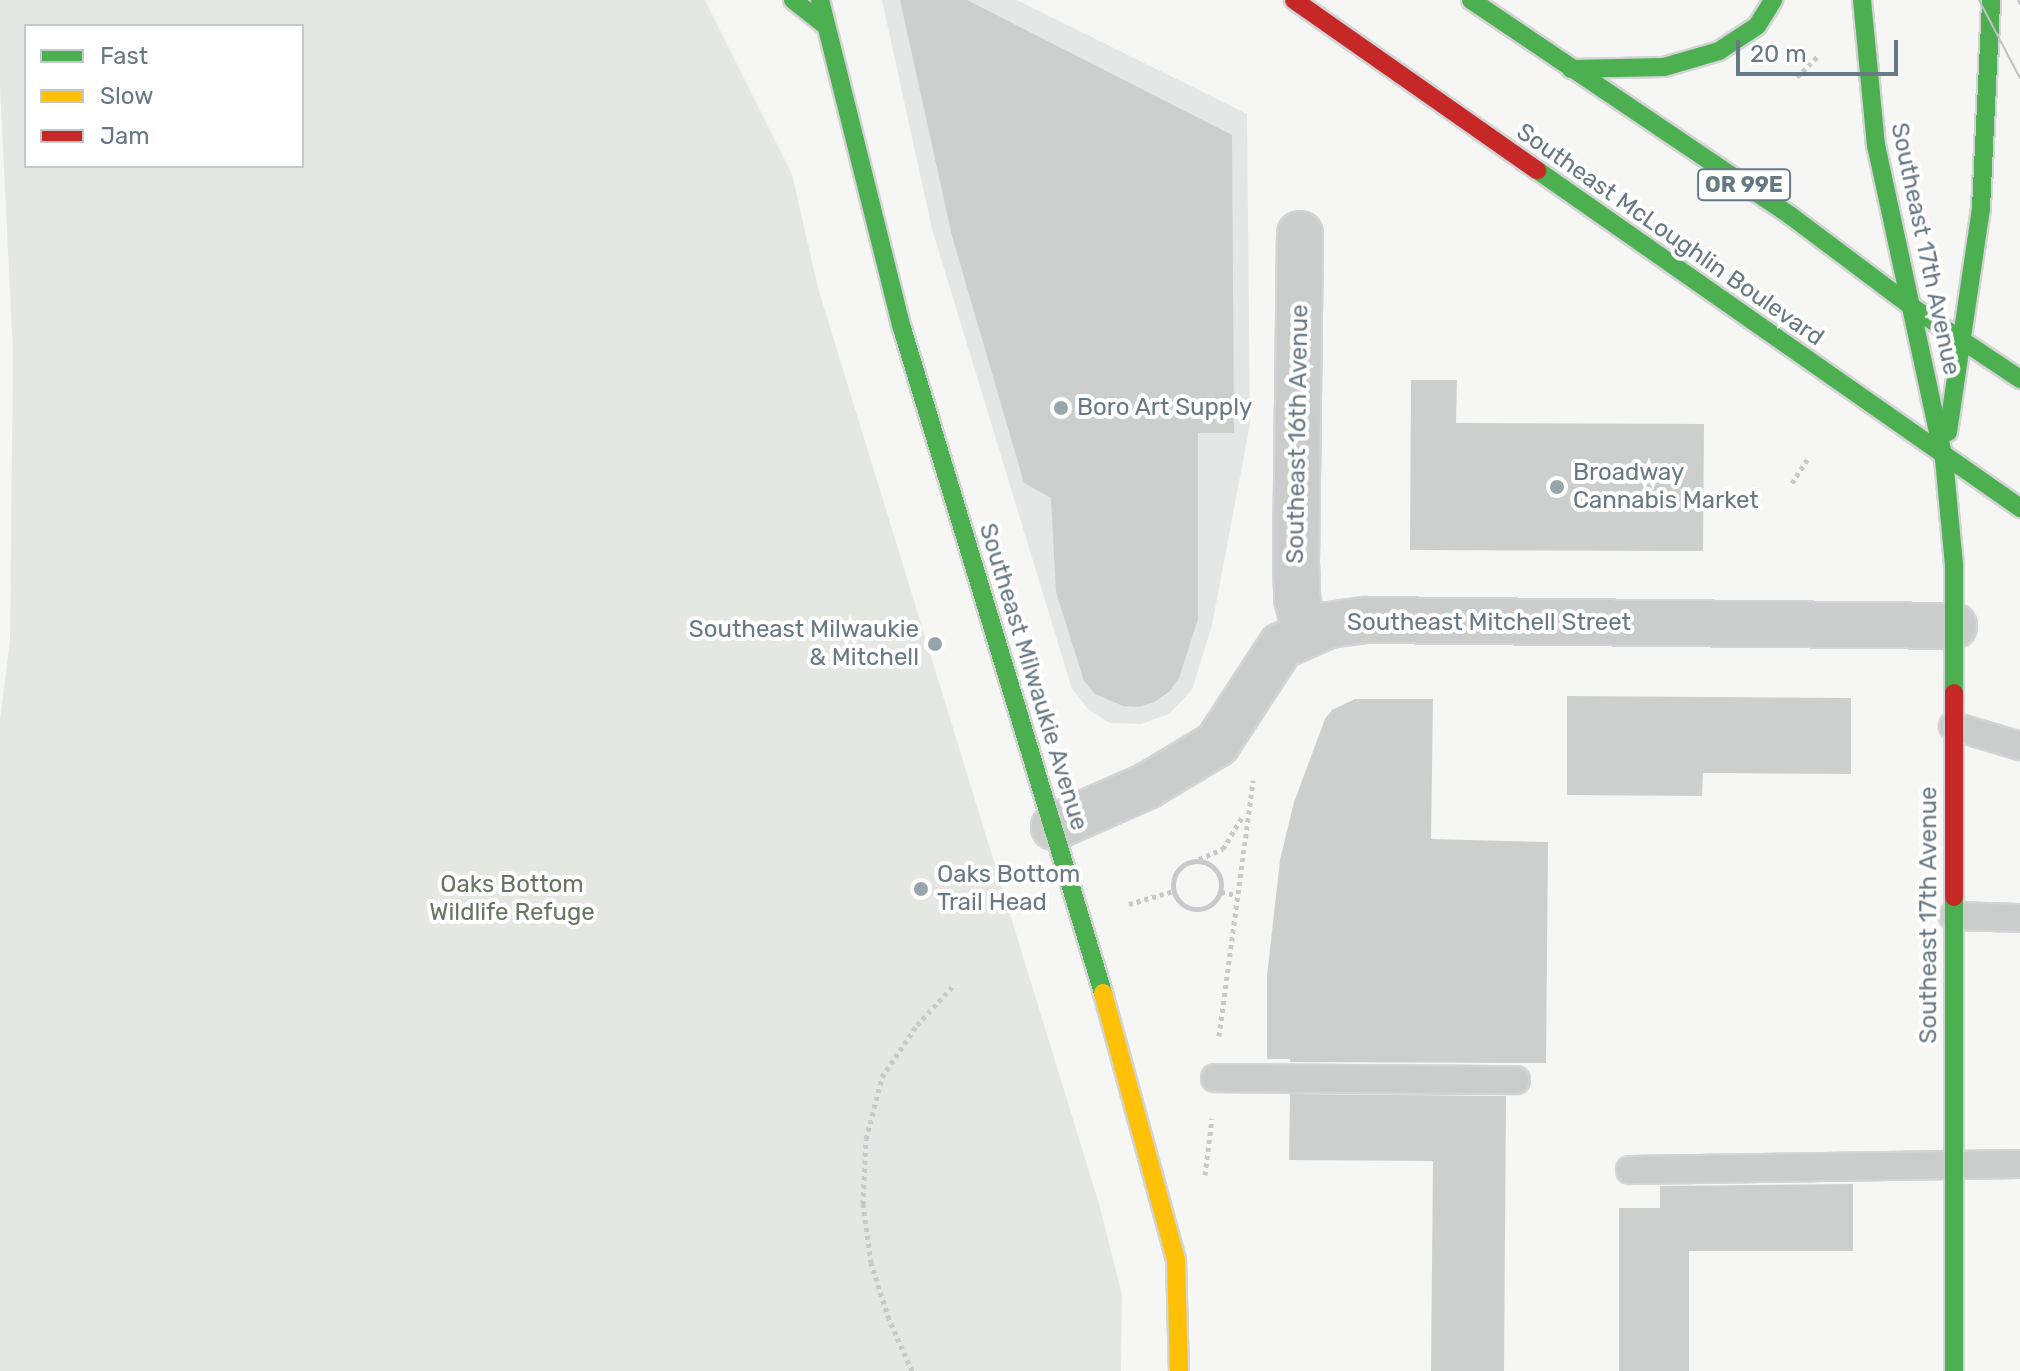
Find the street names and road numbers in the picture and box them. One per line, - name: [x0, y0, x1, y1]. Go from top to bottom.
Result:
- street label: Southeast McLoughlin Boulevard: [1511, 118, 1829, 352]
- street label: Southeast 17th Avenue: [1884, 120, 1966, 378]
- road number: OR 99E: [1696, 167, 1792, 203]
- street label: Southeast 16th Avenue: [1281, 304, 1315, 564]
- street label: Southeast Milwaukie Avenue: [972, 520, 1094, 834]
- street label: Southeast Mitchell Street: [1347, 609, 1631, 637]
- street label: Southeast 17th Avenue: [1915, 786, 1943, 1044]

